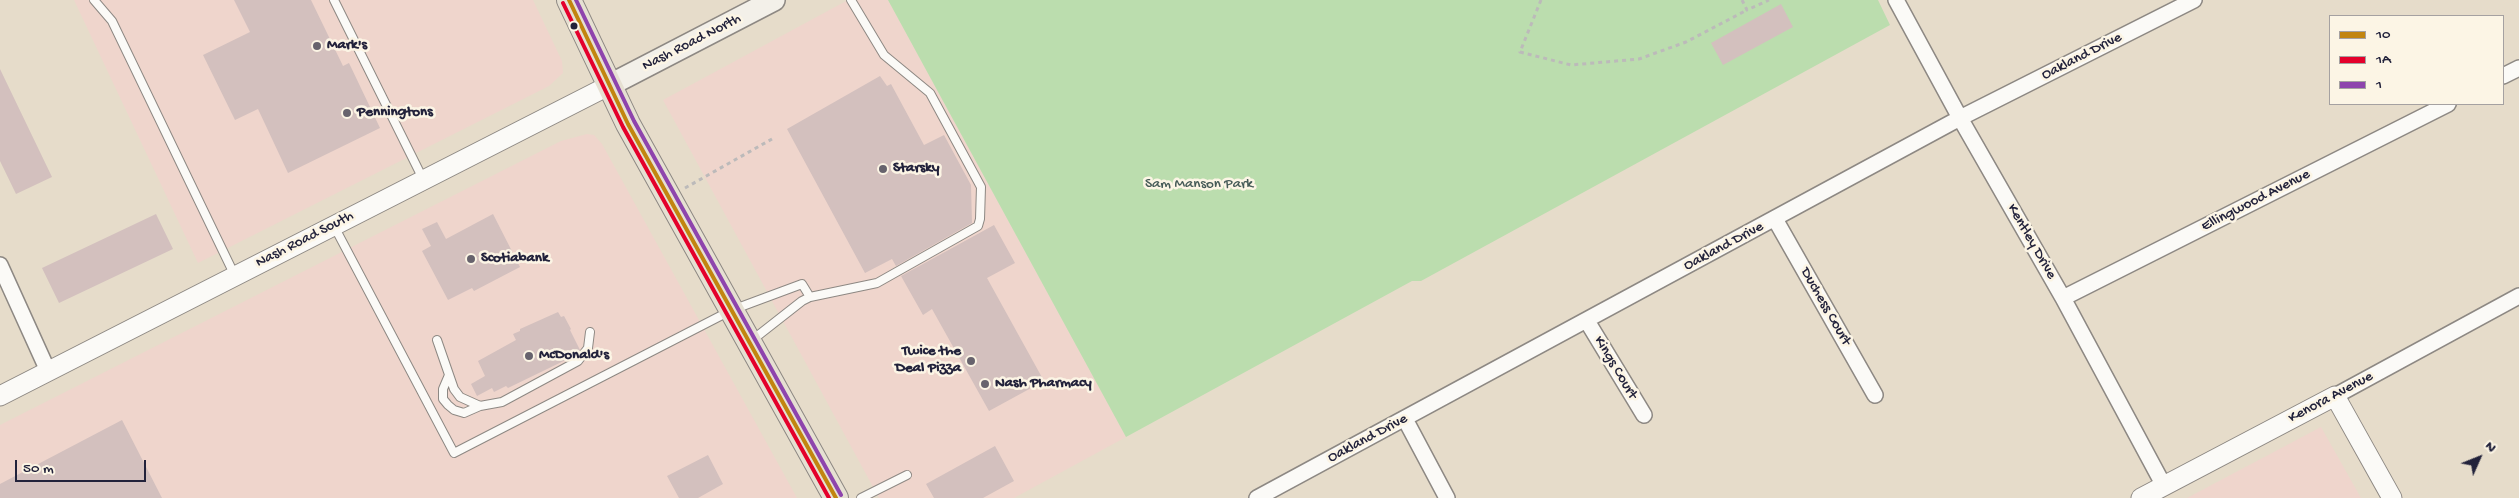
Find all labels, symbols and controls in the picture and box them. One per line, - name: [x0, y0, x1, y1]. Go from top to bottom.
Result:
- street label: Nash Road North: [640, 10, 744, 76]
- legend: [2329, 15, 2504, 105]
- unlabelled marker: [569, 21, 579, 31]
- text: 10: [2376, 26, 2391, 44]
- street label: Oakland Drive: [2039, 29, 2125, 85]
- place label: Mark's: [327, 37, 367, 55]
- marker: Mark's: [311, 40, 323, 52]
- text: 1A: [2376, 51, 2391, 69]
- text: 1: [2376, 76, 2382, 94]
- place label: Penningtons: [357, 104, 433, 122]
- marker: Penningtons: [341, 107, 353, 119]
- place label: Starsky: [893, 160, 939, 178]
- marker: Starsky: [877, 163, 889, 175]
- street label: Ellingwood Avenue: [2199, 166, 2313, 236]
- park label: Sam Manson Park: [1145, 176, 1253, 194]
- street label: Kentley Drive: [2002, 201, 2060, 283]
- street label: Nash Road South: [253, 208, 357, 272]
- street label: Oakland Drive: [1681, 218, 1767, 276]
- place label: Scotiabank: [481, 250, 549, 268]
- marker: Scotiabank: [465, 253, 477, 265]
- street label: Duchess Court: [1796, 265, 1854, 349]
- street label: Kings Court: [1589, 333, 1641, 403]
- place label: Twice the Deal Pizza: [895, 343, 961, 378]
- place label: McDonald's: [539, 347, 609, 365]
- marker: McDonald's: [523, 350, 535, 362]
- marker: Twice the Deal Pizza: [965, 355, 977, 367]
- street label: Kenora Avenue: [2286, 368, 2376, 428]
- place label: Nash Pharmacy: [995, 375, 1092, 393]
- marker: Nash Pharmacy: [979, 378, 991, 390]
- street label: Oakland Drive: [1325, 410, 1411, 468]
- north arrow: [2454, 433, 2504, 483]
- text: N: [2481, 438, 2499, 456]
- scale bar: [18, 450, 149, 482]
- text: 50 m: [23, 460, 54, 478]

